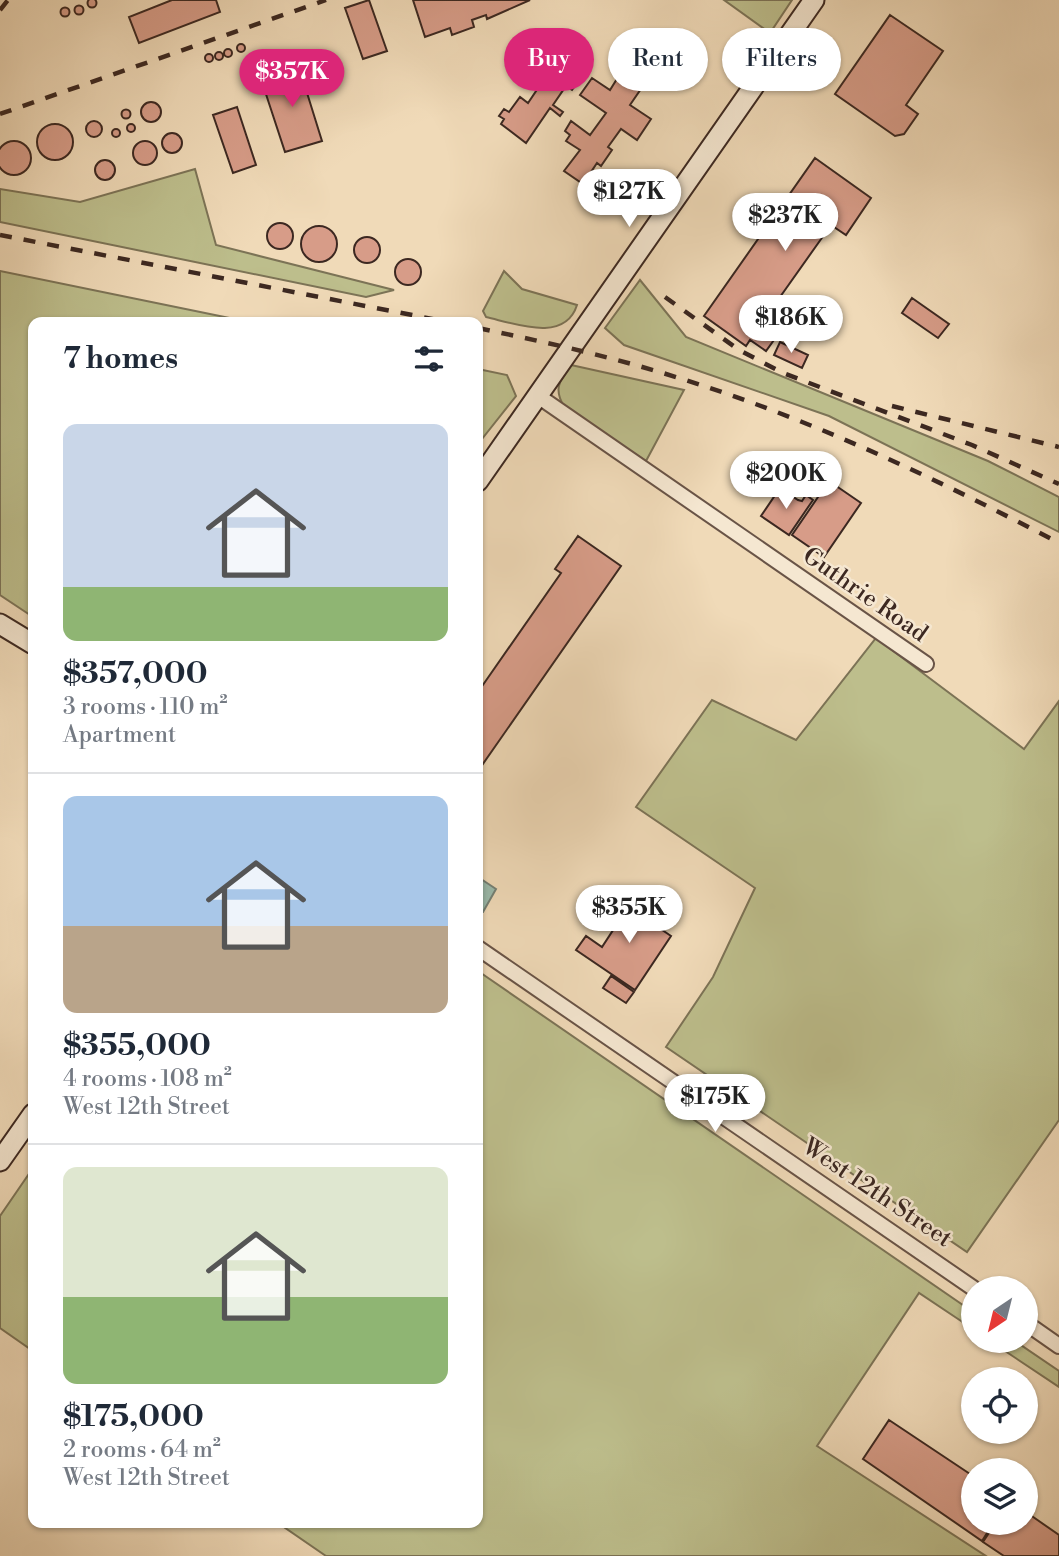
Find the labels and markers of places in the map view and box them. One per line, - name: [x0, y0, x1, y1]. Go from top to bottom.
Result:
- pin: $357K: [243, 50, 341, 109]
- pin: $127K: [580, 170, 678, 229]
- pin: $237K: [736, 194, 834, 253]
- pin: $186K: [742, 296, 840, 355]
- pin: $200K: [737, 452, 835, 511]
- pin: $355K: [580, 886, 678, 945]
- pin: $175K: [666, 1074, 764, 1134]

